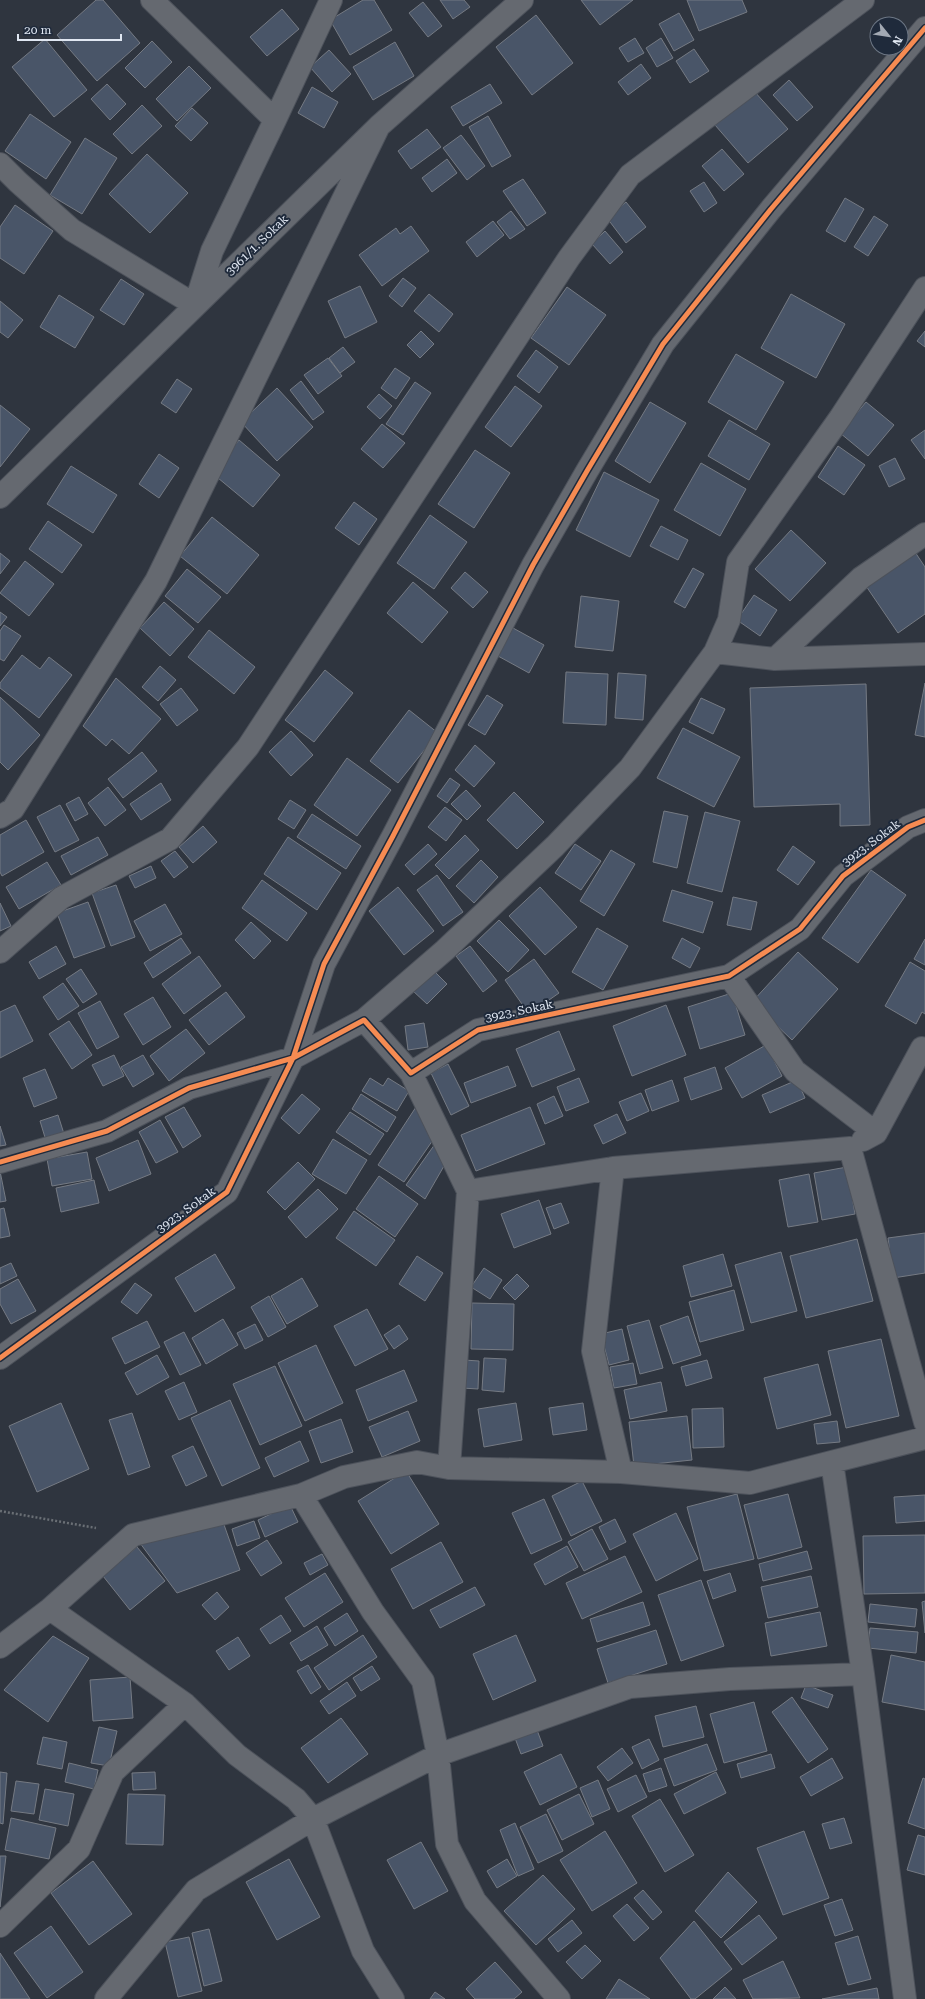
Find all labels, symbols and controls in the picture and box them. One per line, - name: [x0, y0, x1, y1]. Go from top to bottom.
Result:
- scale bar: [18, 16, 121, 42]
- north arrow: [869, 16, 909, 56]
- text: 20 m: [24, 23, 51, 37]
- text: N: [889, 34, 905, 48]
- street label: 3961/1. Sokak: [223, 212, 291, 278]
- street label: 3923. Sokak: [839, 816, 903, 869]
- street label: 3923. Sokak: [484, 997, 555, 1025]
- street label: 3923. Sokak: [154, 1184, 218, 1236]

